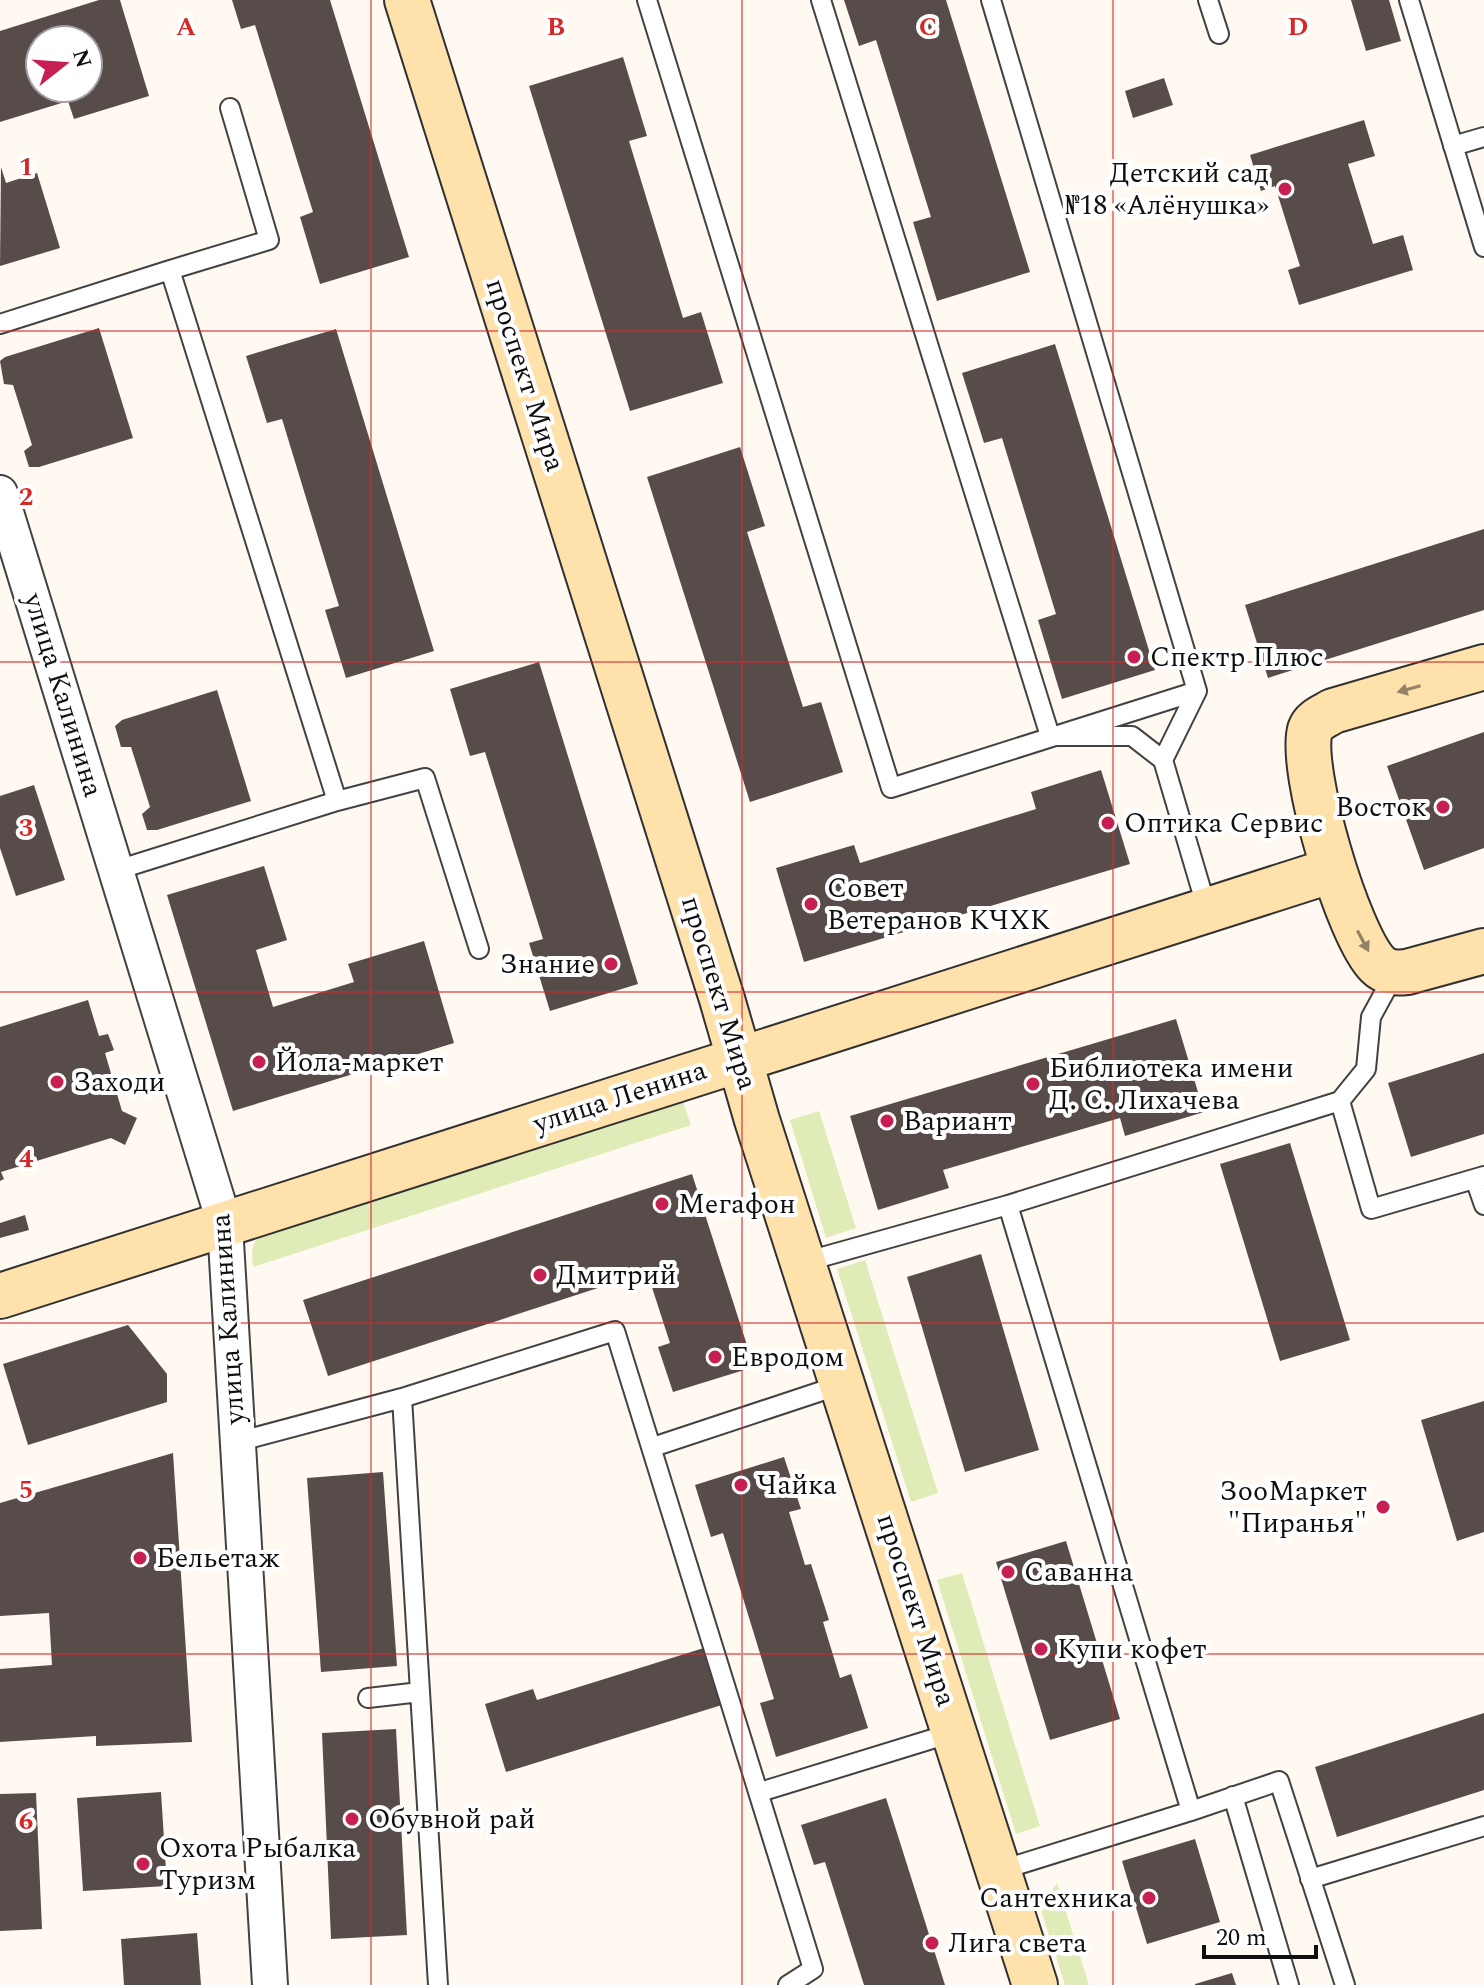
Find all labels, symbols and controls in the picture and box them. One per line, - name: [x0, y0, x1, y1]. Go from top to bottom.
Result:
- text: A: [176, 7, 196, 47]
- text: B: [547, 7, 565, 47]
- text: C: [919, 7, 937, 47]
- text: D: [1288, 7, 1308, 47]
- north arrow: [24, 24, 104, 104]
- text: N: [63, 45, 100, 72]
- text: 1: [19, 147, 33, 187]
- place label: Детский сад №18 «Алёнушка»: [1065, 152, 1269, 227]
- marker: Детский сад №18 «Алёнушка»: [1276, 180, 1294, 198]
- street label: проспект Мира: [474, 273, 577, 477]
- text: 2: [19, 477, 33, 517]
- street label: улица Калинина: [11, 587, 115, 803]
- place label: Спектр Плюс: [1150, 636, 1324, 679]
- marker: Спектр Плюс: [1125, 648, 1143, 666]
- one-way arrow: [1397, 683, 1421, 696]
- place label: Восток: [1335, 786, 1427, 829]
- marker: Восток: [1434, 798, 1452, 816]
- place label: Оптика Сервис: [1124, 802, 1323, 845]
- text: 3: [19, 808, 33, 848]
- marker: Оптика Сервис: [1099, 814, 1117, 832]
- place label: Совет Ветеранов КЧХК: [827, 867, 1050, 942]
- street label: проспект Мира: [669, 891, 769, 1096]
- marker: Совет Ветеранов КЧХК: [802, 895, 820, 913]
- one-way arrow: [1357, 930, 1370, 953]
- place label: Знание: [500, 943, 595, 986]
- marker: Знание: [602, 955, 620, 973]
- place label: Йола-маркет: [275, 1041, 443, 1084]
- place label: Библиотека имени Д. С. Лихачева: [1049, 1047, 1294, 1122]
- street label: улица Ленина: [527, 1049, 712, 1146]
- marker: Йола-маркет: [250, 1053, 268, 1071]
- place label: Заходи: [73, 1061, 165, 1104]
- marker: Заходи: [48, 1073, 66, 1091]
- marker: Библиотека имени Д. С. Лихачева: [1024, 1075, 1042, 1093]
- place label: Вариант: [903, 1100, 1012, 1143]
- marker: Вариант: [878, 1112, 896, 1130]
- text: 4: [19, 1139, 34, 1179]
- place label: Мегафон: [678, 1183, 796, 1226]
- marker: Мегафон: [653, 1195, 671, 1213]
- street label: улица Калинина: [199, 1212, 257, 1427]
- place label: Дмитрий: [556, 1254, 676, 1297]
- marker: Дмитрий: [531, 1266, 549, 1284]
- place label: Евродом: [731, 1336, 844, 1379]
- marker: Евродом: [706, 1348, 724, 1366]
- place label: Чайка: [757, 1464, 837, 1507]
- text: 5: [19, 1470, 33, 1510]
- place label: ЗооМаркет "Пиранья": [1219, 1470, 1367, 1545]
- marker: Чайка: [732, 1476, 750, 1494]
- marker: ЗооМаркет "Пиранья": [1374, 1498, 1392, 1516]
- street label: проспект Мира: [865, 1508, 968, 1712]
- place label: Бельетаж: [156, 1537, 280, 1580]
- marker: Бельетаж: [131, 1549, 149, 1567]
- place label: Саванна: [1024, 1551, 1134, 1594]
- marker: Саванна: [999, 1563, 1017, 1581]
- place label: Купи кофет: [1057, 1628, 1207, 1671]
- marker: Купи кофет: [1032, 1640, 1050, 1658]
- place label: Обувной рай: [368, 1798, 535, 1841]
- text: 6: [19, 1801, 33, 1841]
- marker: Обувной рай: [343, 1810, 361, 1828]
- place label: Охота Рыбалка Туризм: [159, 1827, 356, 1902]
- marker: Охота Рыбалка Туризм: [134, 1855, 152, 1873]
- place label: Сантехника: [979, 1877, 1133, 1920]
- marker: Сантехника: [1140, 1889, 1158, 1907]
- scale bar: [1204, 1909, 1316, 1959]
- text: 20 m: [1216, 1920, 1267, 1956]
- place label: Лига света: [948, 1922, 1087, 1965]
- marker: Лига света: [923, 1934, 941, 1952]

